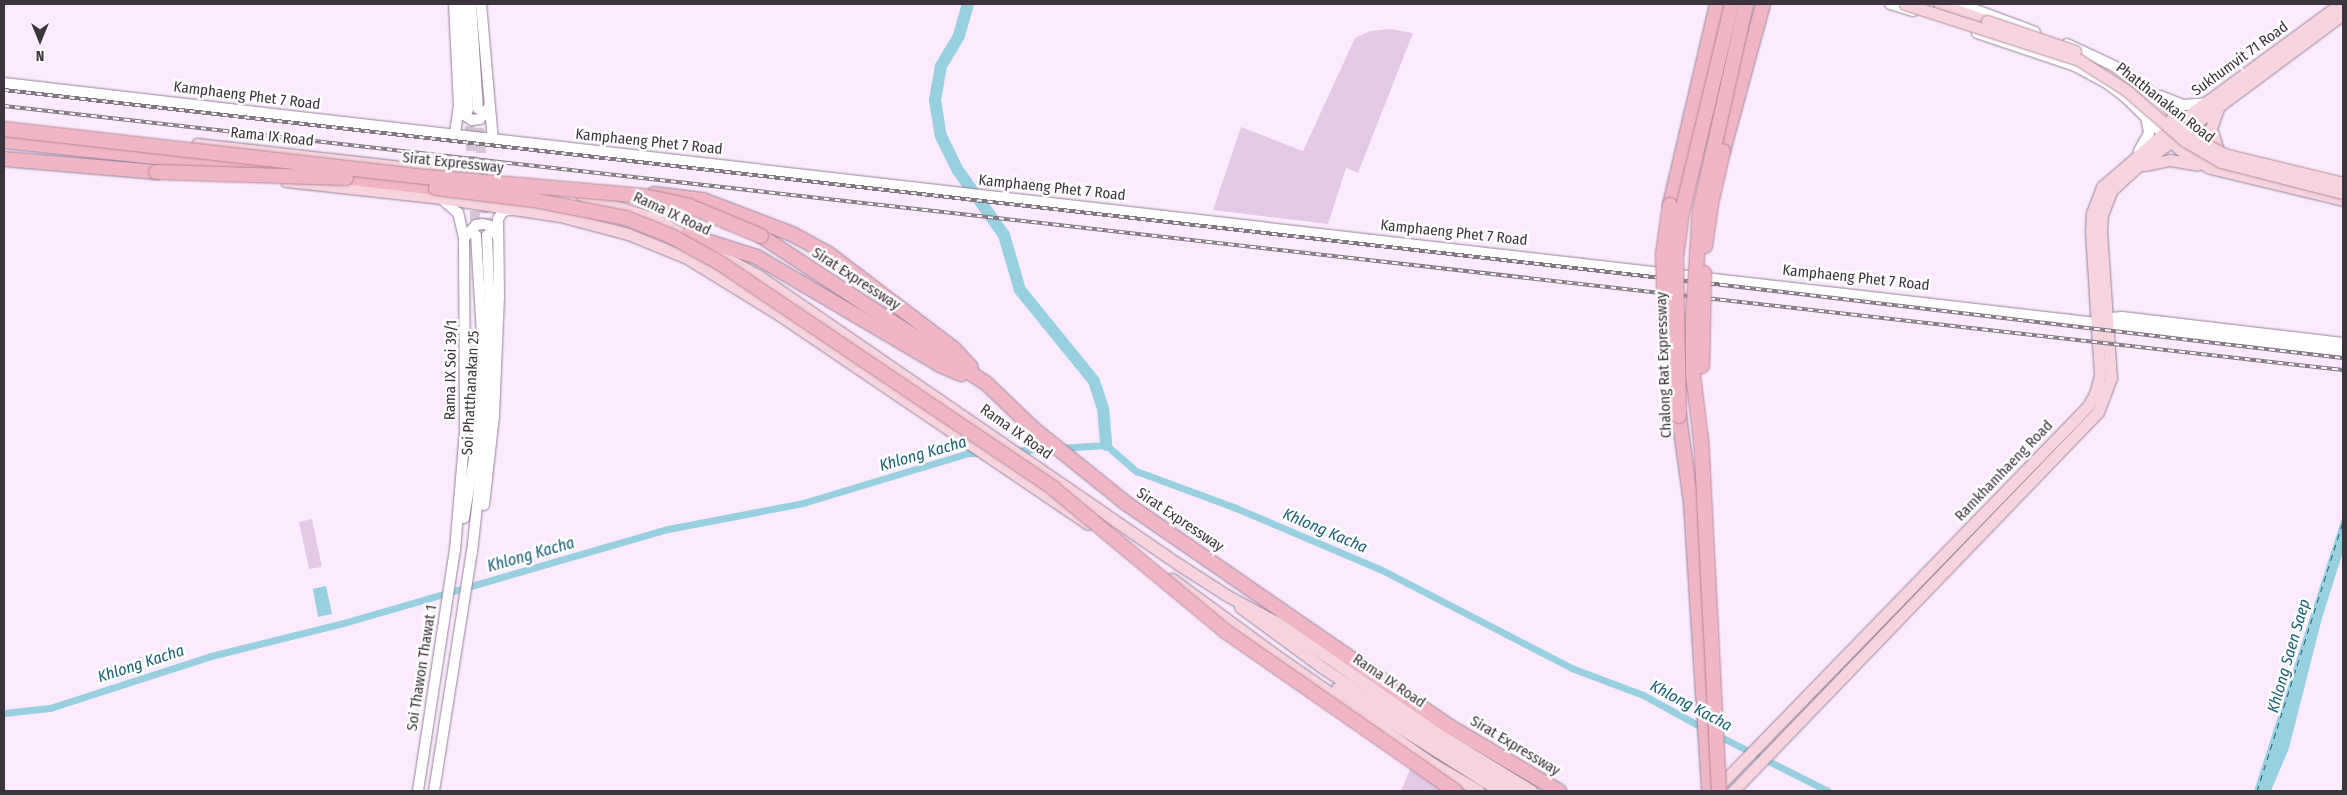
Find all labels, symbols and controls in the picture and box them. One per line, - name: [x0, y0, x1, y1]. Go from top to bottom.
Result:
- north arrow: [15, 15, 65, 65]
- street label: Sukhumvit 71 Road: [2188, 18, 2292, 100]
- text: N: [36, 47, 44, 64]
- street label: Phatthanakan Road: [2112, 59, 2218, 147]
- street label: Kamphaeng Phet 7 Road: [173, 78, 321, 114]
- street label: Rama IX Road: [229, 124, 315, 150]
- street label: Kamphaeng Phet 7 Road: [575, 125, 723, 159]
- street label: Sirat Expressway: [402, 149, 504, 177]
- street label: Kamphaeng Phet 7 Road: [978, 171, 1126, 205]
- street label: Rama IX Road: [630, 188, 714, 240]
- street label: Kamphaeng Phet 7 Road: [1380, 216, 1528, 250]
- street label: Sirat Expressway: [809, 244, 903, 314]
- street label: Kamphaeng Phet 7 Road: [1782, 261, 1930, 295]
- street label: Chalong Rat Expressway: [1652, 292, 1676, 438]
- street label: Rama IX Soi 39/1: [441, 320, 461, 420]
- street label: Soi Phatthanakan 25: [459, 330, 483, 456]
- street label: Rama IX Road: [977, 401, 1055, 463]
- street label: Ramkhamhaeng Road: [1951, 417, 2057, 525]
- water label: Khlong Kacha: [877, 432, 969, 476]
- street label: Sirat Expressway: [1133, 484, 1227, 556]
- water label: Khlong Kacha: [1280, 505, 1370, 557]
- water label: Khlong Kacha: [485, 533, 577, 577]
- water label: Khlong Saen Saep: [2264, 597, 2314, 715]
- street label: Soi Thawon Thawat 1: [403, 604, 441, 732]
- water label: Khlong Kacha: [95, 641, 187, 687]
- street label: Rama IX Road: [1349, 650, 1429, 712]
- water label: Khlong Kacha: [1647, 676, 1735, 736]
- street label: Sirat Expressway: [1467, 712, 1563, 780]

